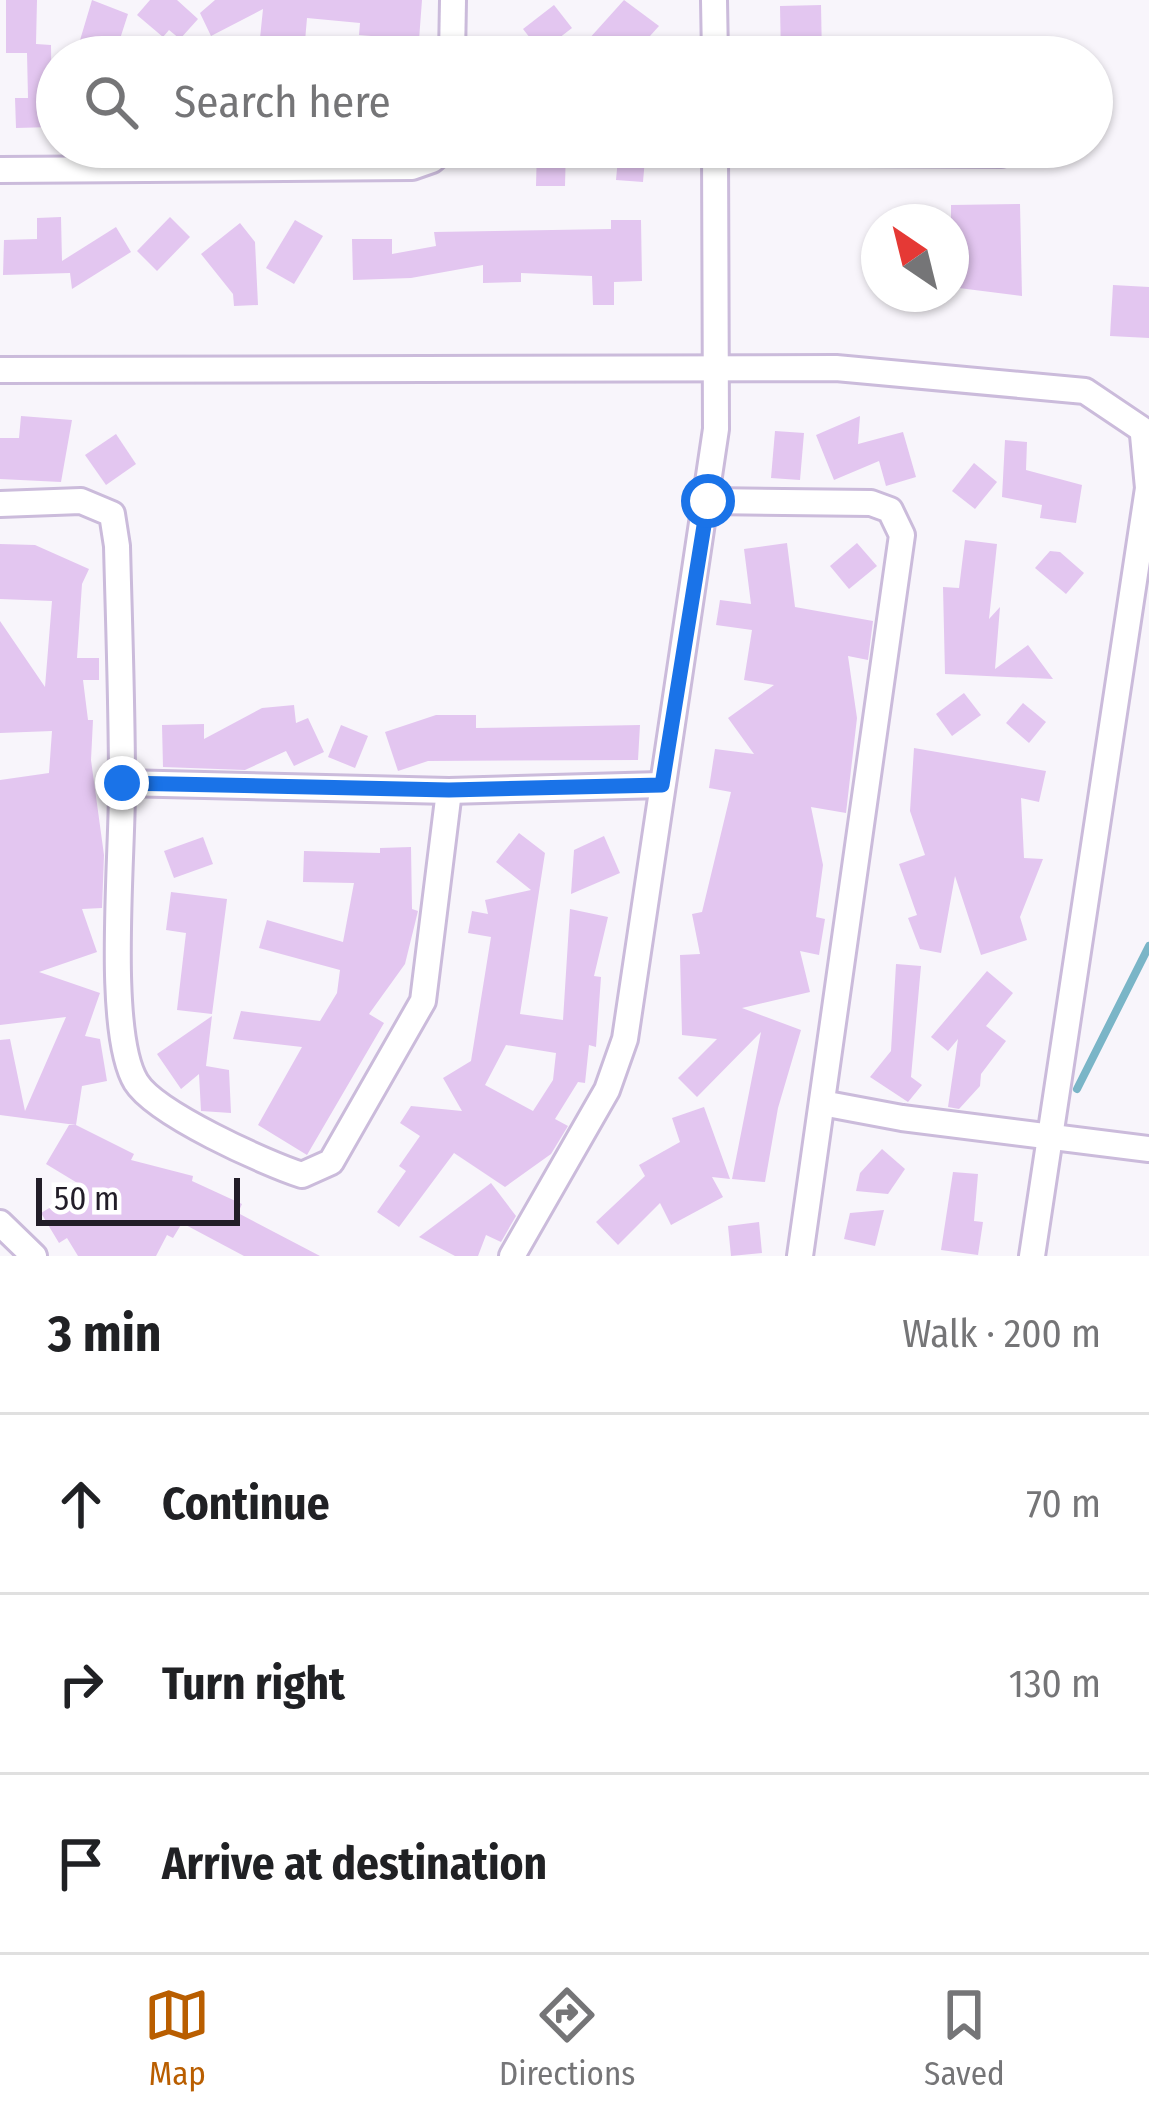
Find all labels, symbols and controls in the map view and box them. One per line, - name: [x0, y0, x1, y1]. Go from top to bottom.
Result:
- search box: [36, 36, 1113, 168]
- icon: search: [78, 69, 144, 135]
- text: Search here: [174, 75, 391, 129]
- north arrow: [861, 204, 969, 312]
- route start: [681, 474, 735, 528]
- route end: [95, 756, 149, 810]
- scale bar: [36, 1172, 240, 1225]
- text: 50 m: [54, 1179, 119, 1219]
- text: 3 min: [48, 1303, 162, 1365]
- text: Walk · 200 m: [902, 1311, 1101, 1357]
- icon: ahead: [48, 1471, 114, 1537]
- text: Continue: [162, 1477, 330, 1531]
- text: 70 m: [1026, 1481, 1101, 1527]
- icon: right: [48, 1651, 114, 1717]
- text: Turn right: [162, 1657, 345, 1711]
- text: 130 m: [1009, 1661, 1101, 1707]
- icon: arrive: [48, 1831, 114, 1897]
- text: Arrive at destination: [162, 1837, 547, 1891]
- tab: Map: [144, 1982, 210, 2094]
- tab: Directions: [499, 1982, 635, 2094]
- tab: Saved: [924, 1982, 1005, 2094]

